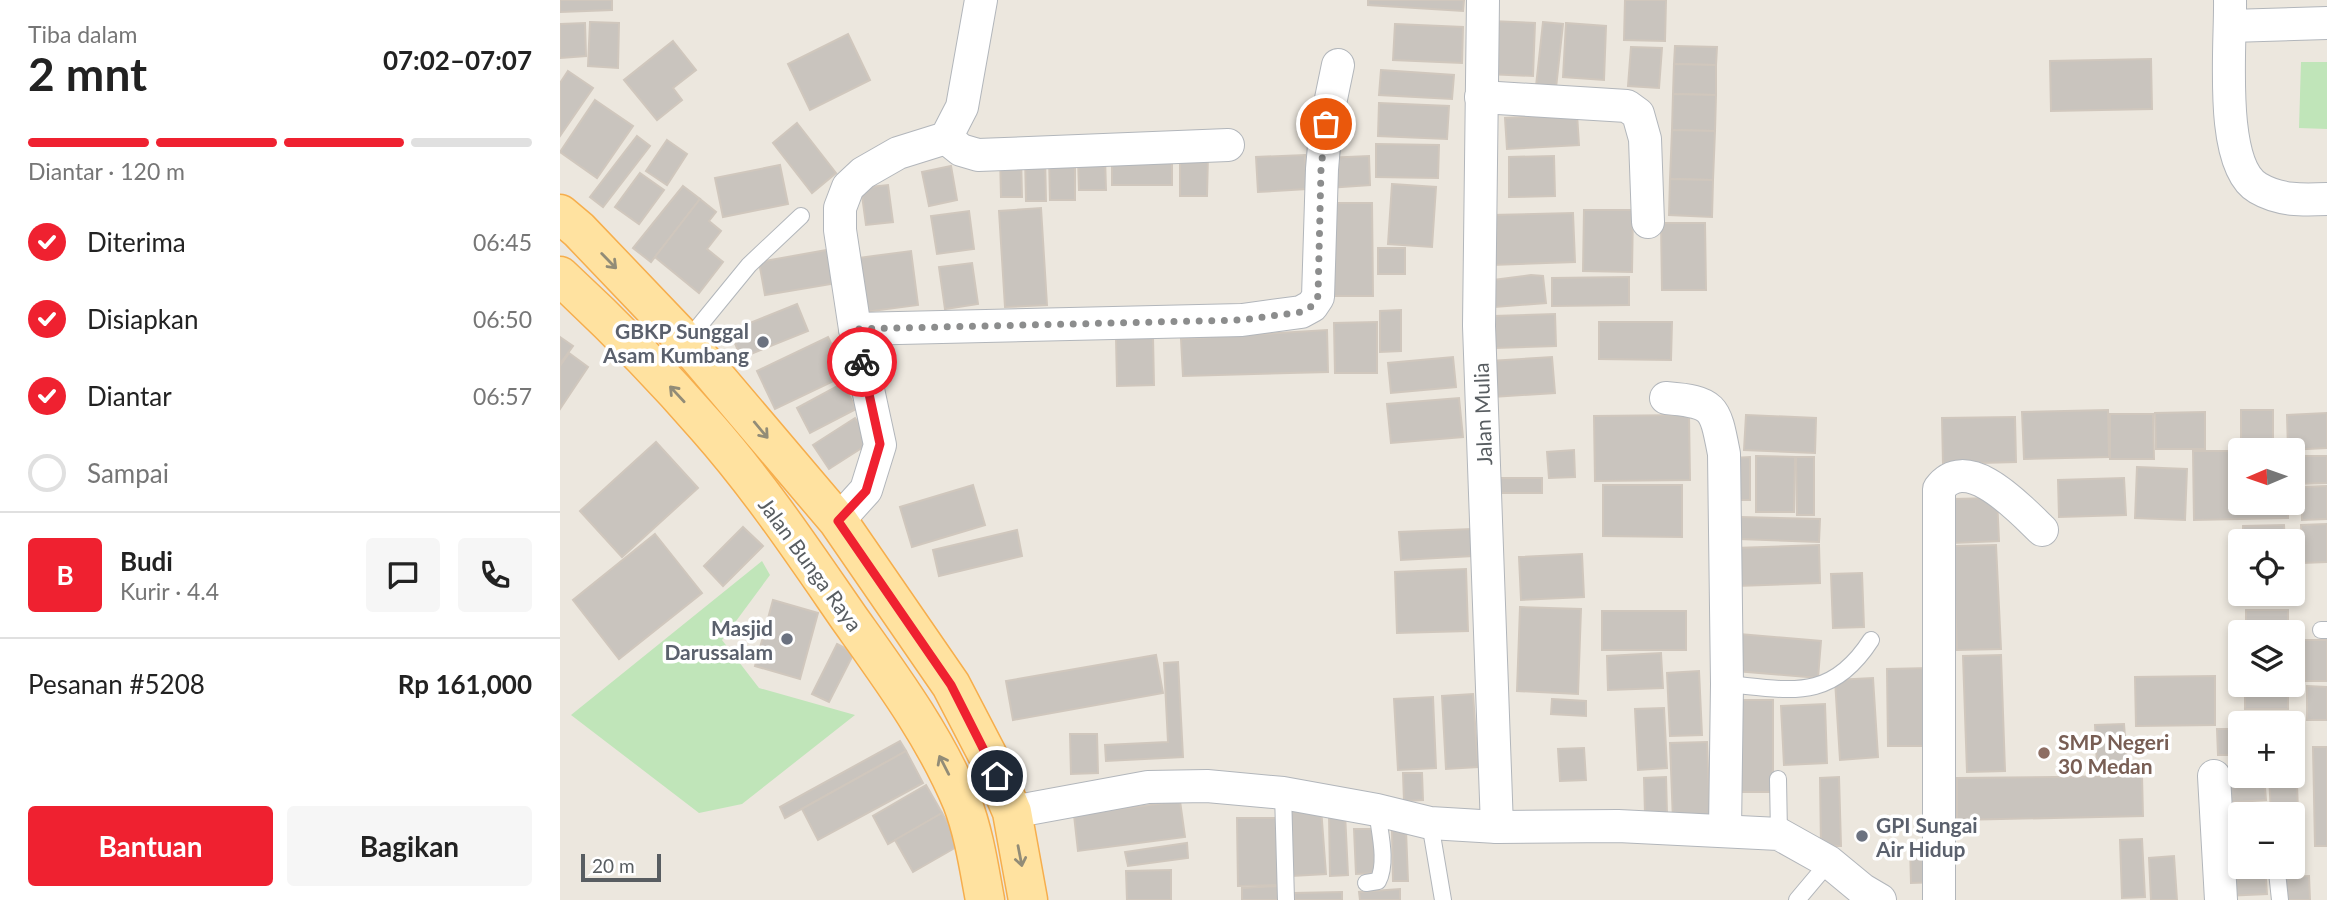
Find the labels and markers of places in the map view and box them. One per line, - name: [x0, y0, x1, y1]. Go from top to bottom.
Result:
- pin: [1296, 94, 1356, 154]
- place label: GBKP Sunggal Asam Kumbang: [602, 318, 749, 367]
- marker: GBKP Sunggal Asam Kumbang: [755, 334, 771, 350]
- place label: Masjid Darussalam: [664, 615, 773, 664]
- marker: Masjid Darussalam: [779, 631, 795, 647]
- place label: SMP Negeri 30 Medan: [2058, 729, 2169, 778]
- marker: SMP Negeri 30 Medan: [2036, 745, 2052, 761]
- pin: [967, 746, 1027, 806]
- place label: GPI Sungai Air Hidup: [1875, 812, 1978, 861]
- marker: GPI Sungai Air Hidup: [1854, 828, 1870, 844]

